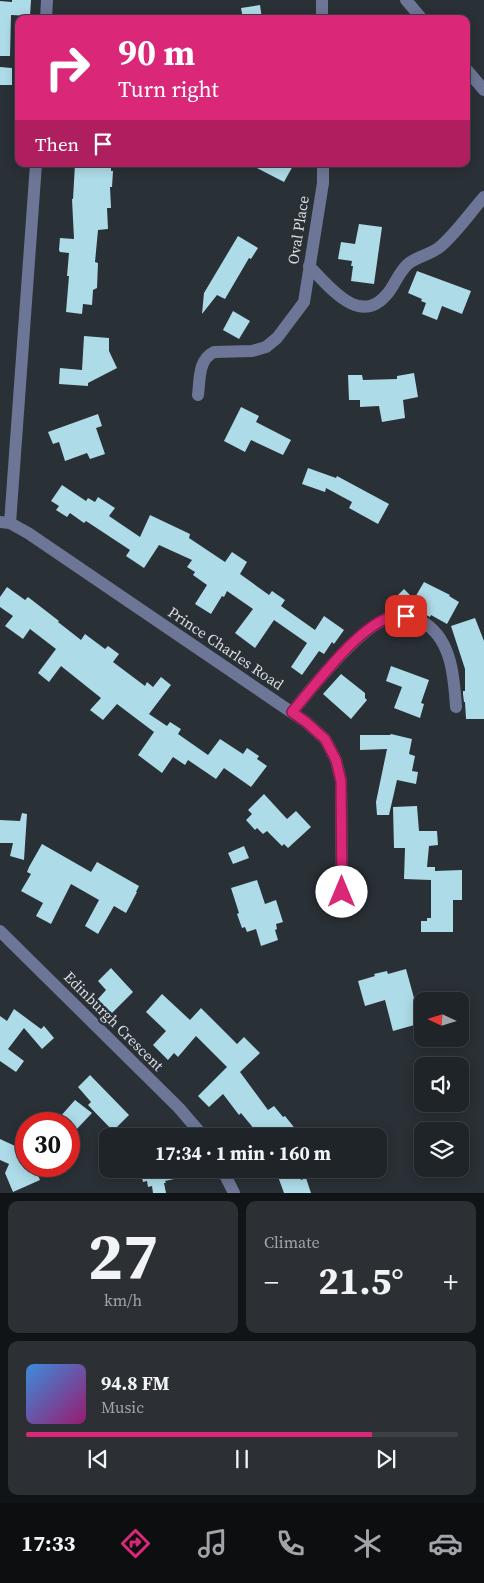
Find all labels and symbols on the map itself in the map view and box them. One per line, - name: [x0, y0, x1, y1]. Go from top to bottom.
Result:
- street label: Oval Place: [282, 194, 314, 266]
- pin: [385, 595, 427, 637]
- street label: Prince Charles Road: [164, 601, 288, 695]
- position arrow: [315, 865, 367, 917]
- street label: Edinburgh Crescent: [59, 966, 169, 1076]
- north arrow: [414, 992, 469, 1048]
- speed limit sign: 30: [15, 1112, 80, 1177]

